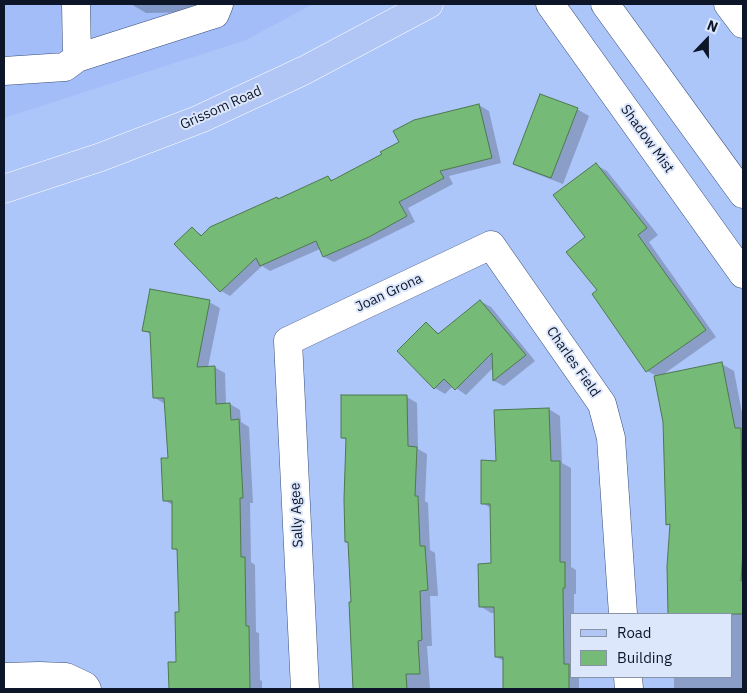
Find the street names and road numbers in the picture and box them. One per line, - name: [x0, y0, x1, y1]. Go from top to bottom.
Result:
- street label: Grissom Road: [178, 83, 264, 133]
- street label: Shadow Mist: [617, 102, 677, 176]
- street label: Joan Grona: [353, 270, 425, 316]
- street label: Charles Field: [543, 324, 603, 400]
- street label: Sally Agee: [287, 482, 307, 548]

